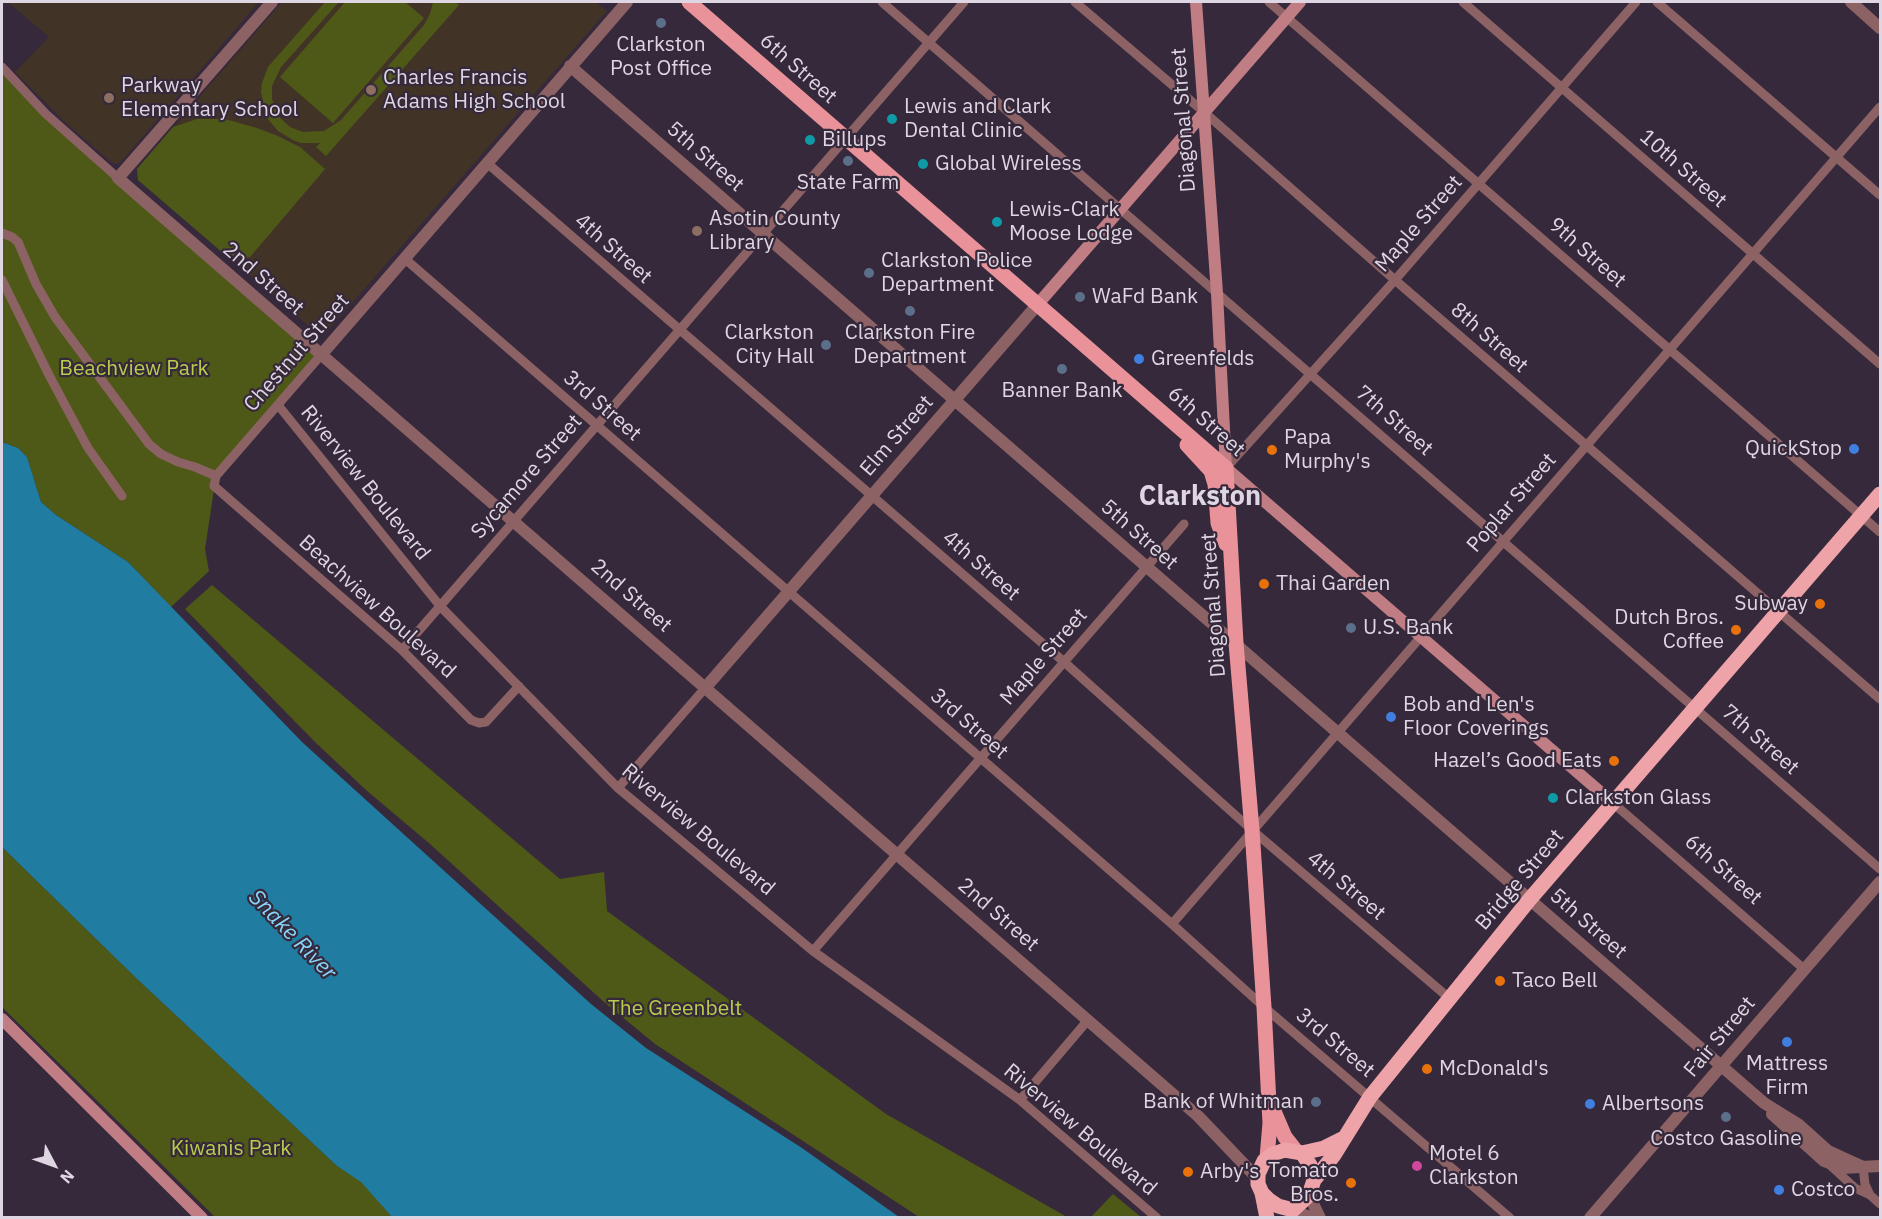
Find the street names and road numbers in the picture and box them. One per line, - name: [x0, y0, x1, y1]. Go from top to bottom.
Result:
- street label: 6th Street: [754, 29, 842, 109]
- street label: Diagonal Street: [1166, 47, 1202, 193]
- street label: 5th Street: [661, 117, 749, 197]
- street label: 10th Street: [1634, 124, 1732, 214]
- street label: Maple Street: [1370, 170, 1468, 278]
- street label: 4th Street: [569, 209, 657, 289]
- street label: 9th Street: [1543, 213, 1631, 293]
- street label: 2nd Street: [217, 237, 309, 321]
- street label: Chestnut Street: [239, 289, 355, 417]
- street label: 8th Street: [1445, 298, 1533, 378]
- street label: 3rd Street: [558, 365, 646, 447]
- street label: 7th Street: [1350, 381, 1438, 461]
- street label: 6th Street: [1162, 382, 1250, 462]
- street label: Elm Street: [855, 390, 939, 482]
- street label: Riverview Boulevard: [295, 400, 435, 566]
- street label: Sycamore Street: [466, 410, 588, 544]
- street label: Poplar Street: [1462, 448, 1562, 558]
- street label: 5th Street: [1095, 495, 1183, 575]
- street label: 4th Street: [937, 526, 1025, 606]
- street label: Beachview Boulevard: [293, 530, 461, 684]
- street label: Diagonal Street: [1196, 532, 1232, 678]
- street label: 2nd Street: [585, 554, 677, 638]
- street label: Maple Street: [995, 603, 1093, 711]
- street label: 3rd Street: [925, 683, 1013, 765]
- street label: 7th Street: [1716, 700, 1804, 780]
- street label: Riverview Boulevard: [616, 759, 780, 901]
- street label: Bridge Street: [1471, 824, 1569, 936]
- street label: 6th Street: [1679, 830, 1767, 910]
- street label: 4th Street: [1302, 846, 1390, 926]
- street label: 2nd Street: [952, 873, 1044, 957]
- street label: 5th Street: [1544, 884, 1632, 964]
- street label: Fair Street: [1679, 992, 1761, 1082]
- street label: 3rd Street: [1291, 1003, 1379, 1083]
- street label: Riverview Boulevard: [998, 1059, 1162, 1201]

